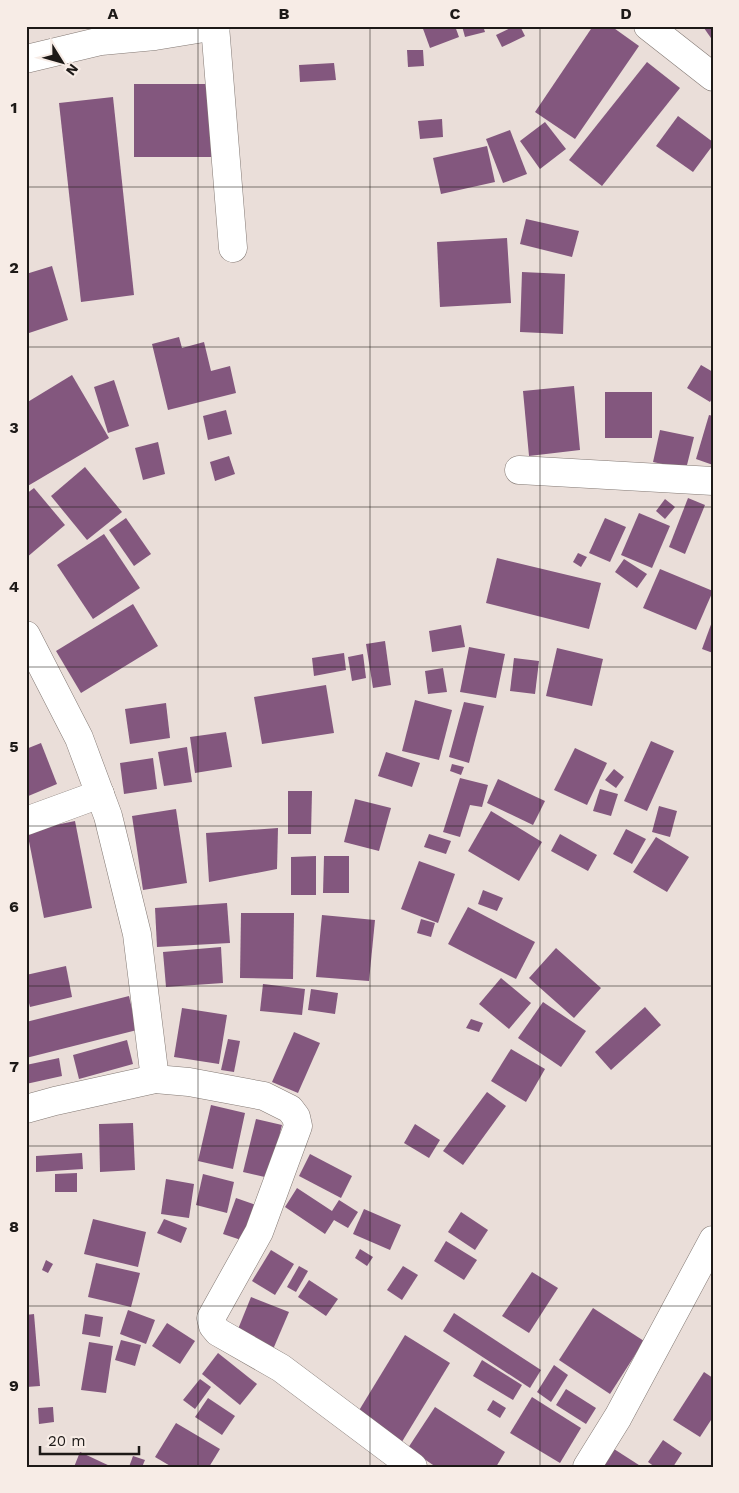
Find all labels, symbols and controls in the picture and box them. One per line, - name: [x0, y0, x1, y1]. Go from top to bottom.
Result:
- text: A: [108, 4, 119, 23]
- text: B: [279, 4, 290, 23]
- text: C: [450, 4, 461, 23]
- text: D: [620, 4, 632, 23]
- north arrow: [38, 38, 88, 88]
- text: N: [63, 61, 82, 79]
- text: 1: [11, 98, 17, 117]
- text: 2: [9, 258, 19, 277]
- text: 3: [9, 418, 19, 437]
- text: 4: [9, 577, 19, 596]
- text: 5: [9, 737, 19, 756]
- text: 6: [9, 897, 19, 916]
- text: 7: [9, 1057, 19, 1076]
- text: 8: [9, 1217, 19, 1236]
- text: 9: [9, 1376, 19, 1395]
- scale bar: [40, 1423, 139, 1455]
- text: 20 m: [48, 1432, 86, 1450]

